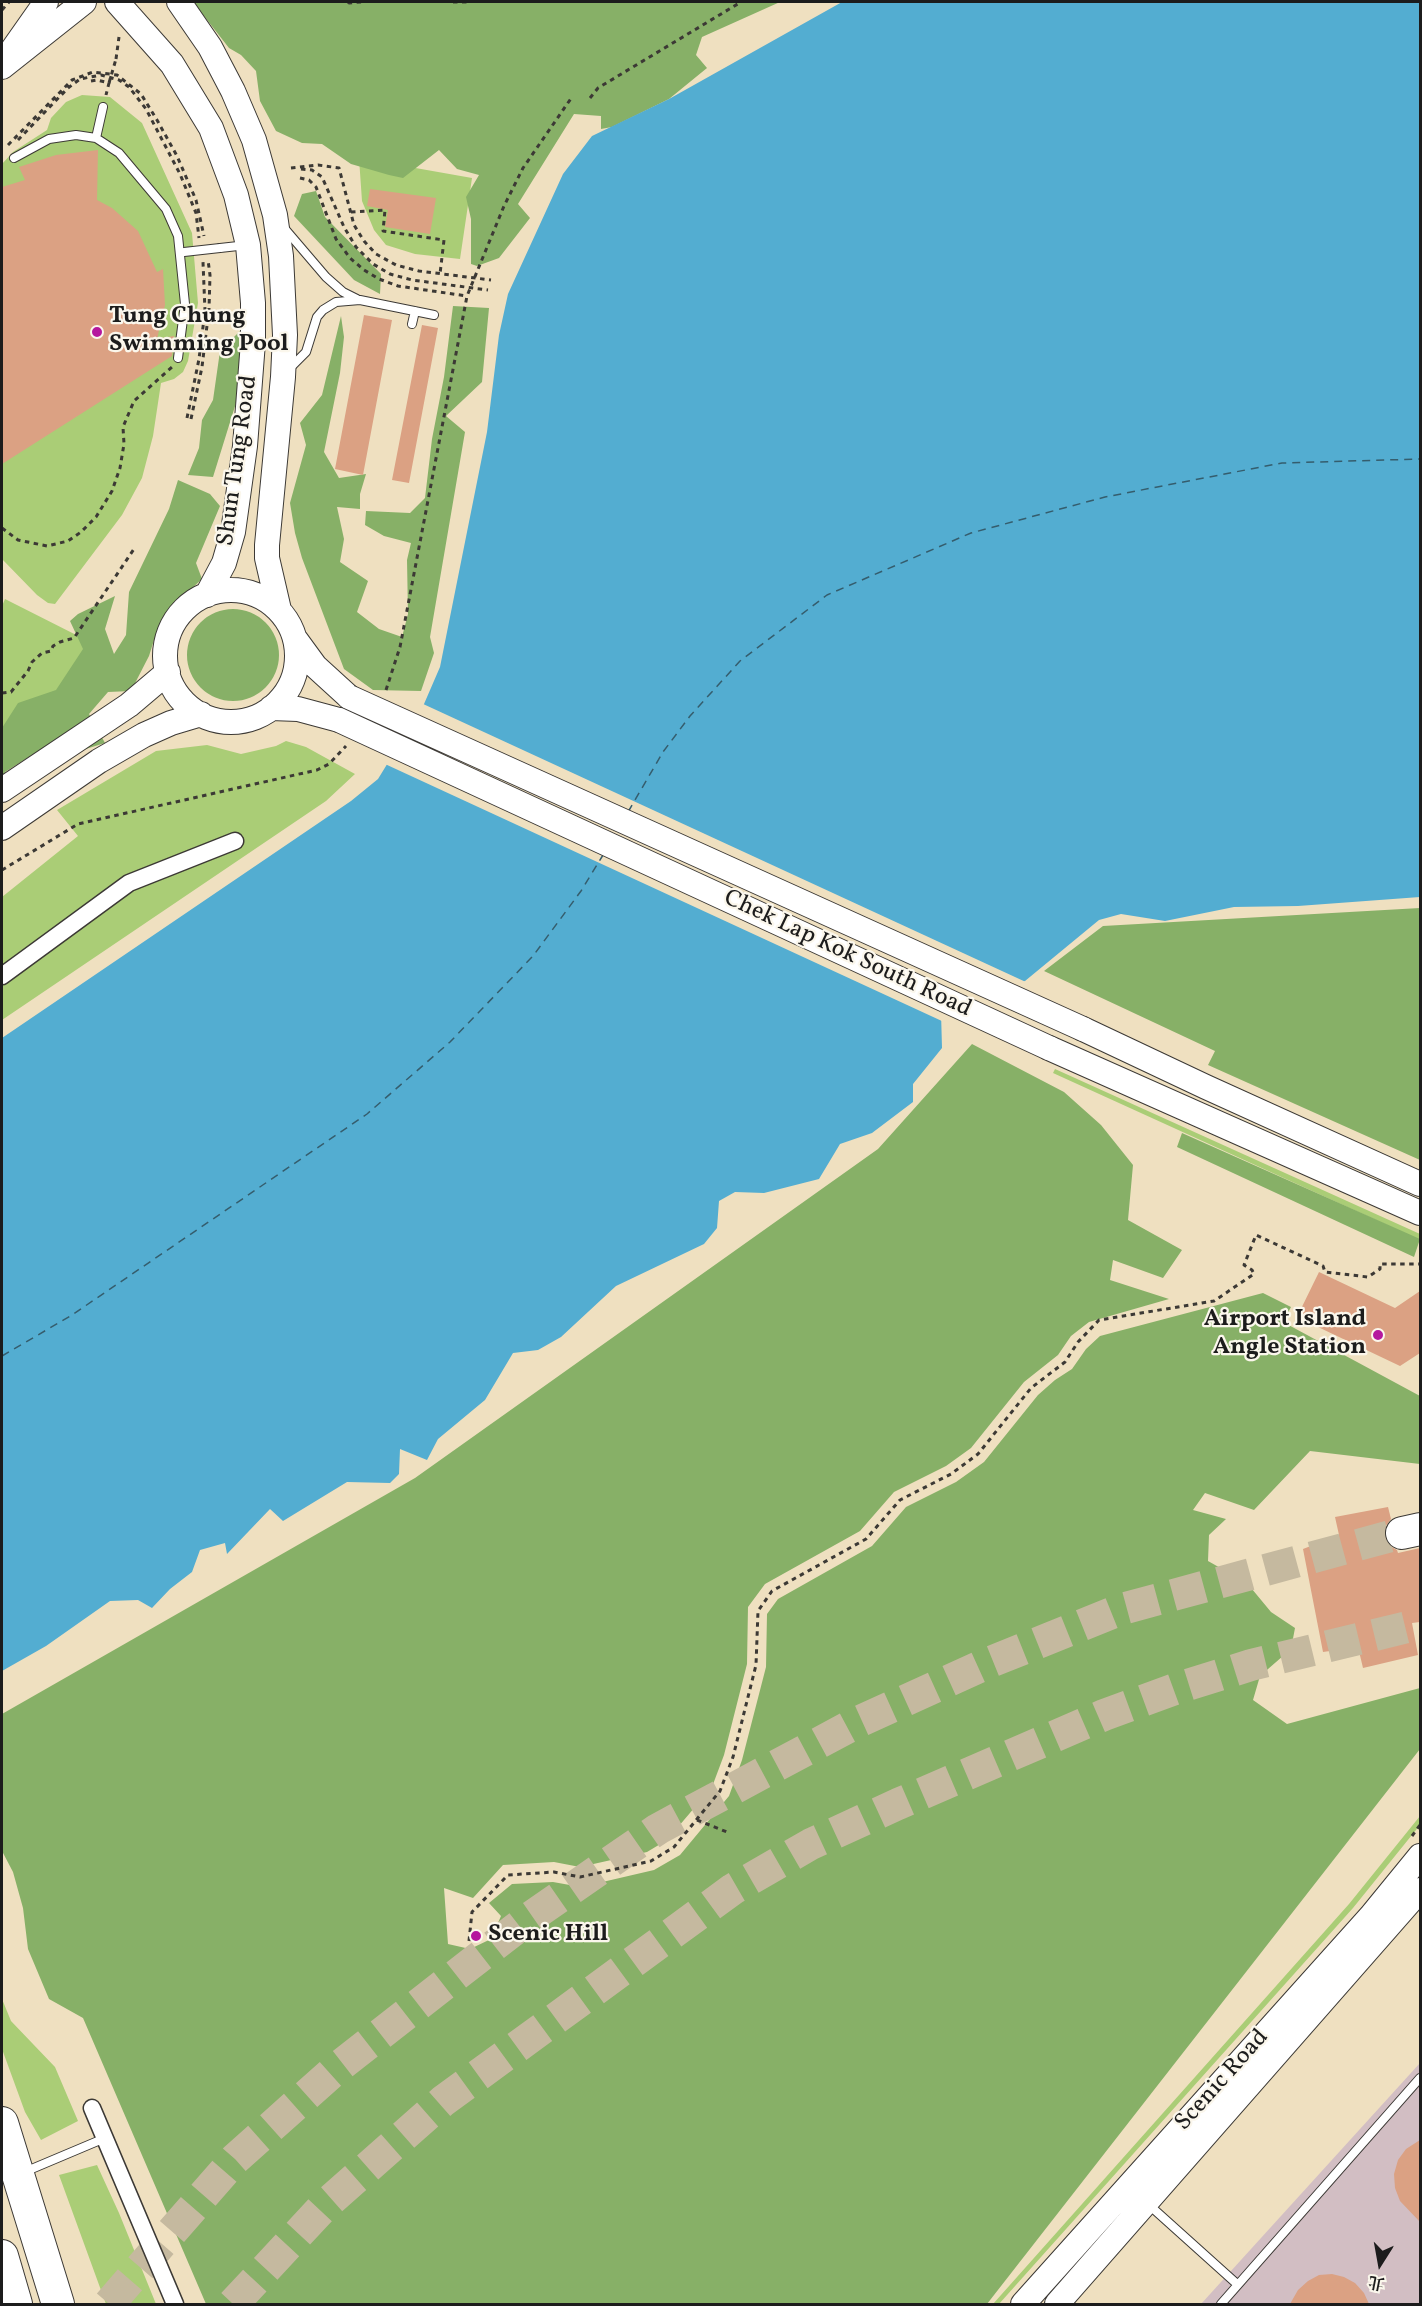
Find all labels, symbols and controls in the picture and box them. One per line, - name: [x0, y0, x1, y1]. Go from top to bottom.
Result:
- place label: Tung Chung Swimming Pool: [109, 304, 289, 360]
- marker: Tung Chung Swimming Pool: [90, 325, 104, 339]
- street label: Shun Tung Road: [213, 374, 265, 548]
- street label: Chek Lap Kok South Road: [718, 885, 976, 1025]
- place label: Airport Island Angle Station: [1204, 1307, 1366, 1363]
- marker: Airport Island Angle Station: [1371, 1328, 1385, 1342]
- place label: Scenic Hill: [488, 1922, 608, 1950]
- marker: Scenic Hill: [469, 1929, 483, 1943]
- street label: Scenic Road: [1170, 2024, 1276, 2138]
- north arrow: [1350, 2234, 1410, 2294]
- text: 北: [1367, 2269, 1387, 2294]

